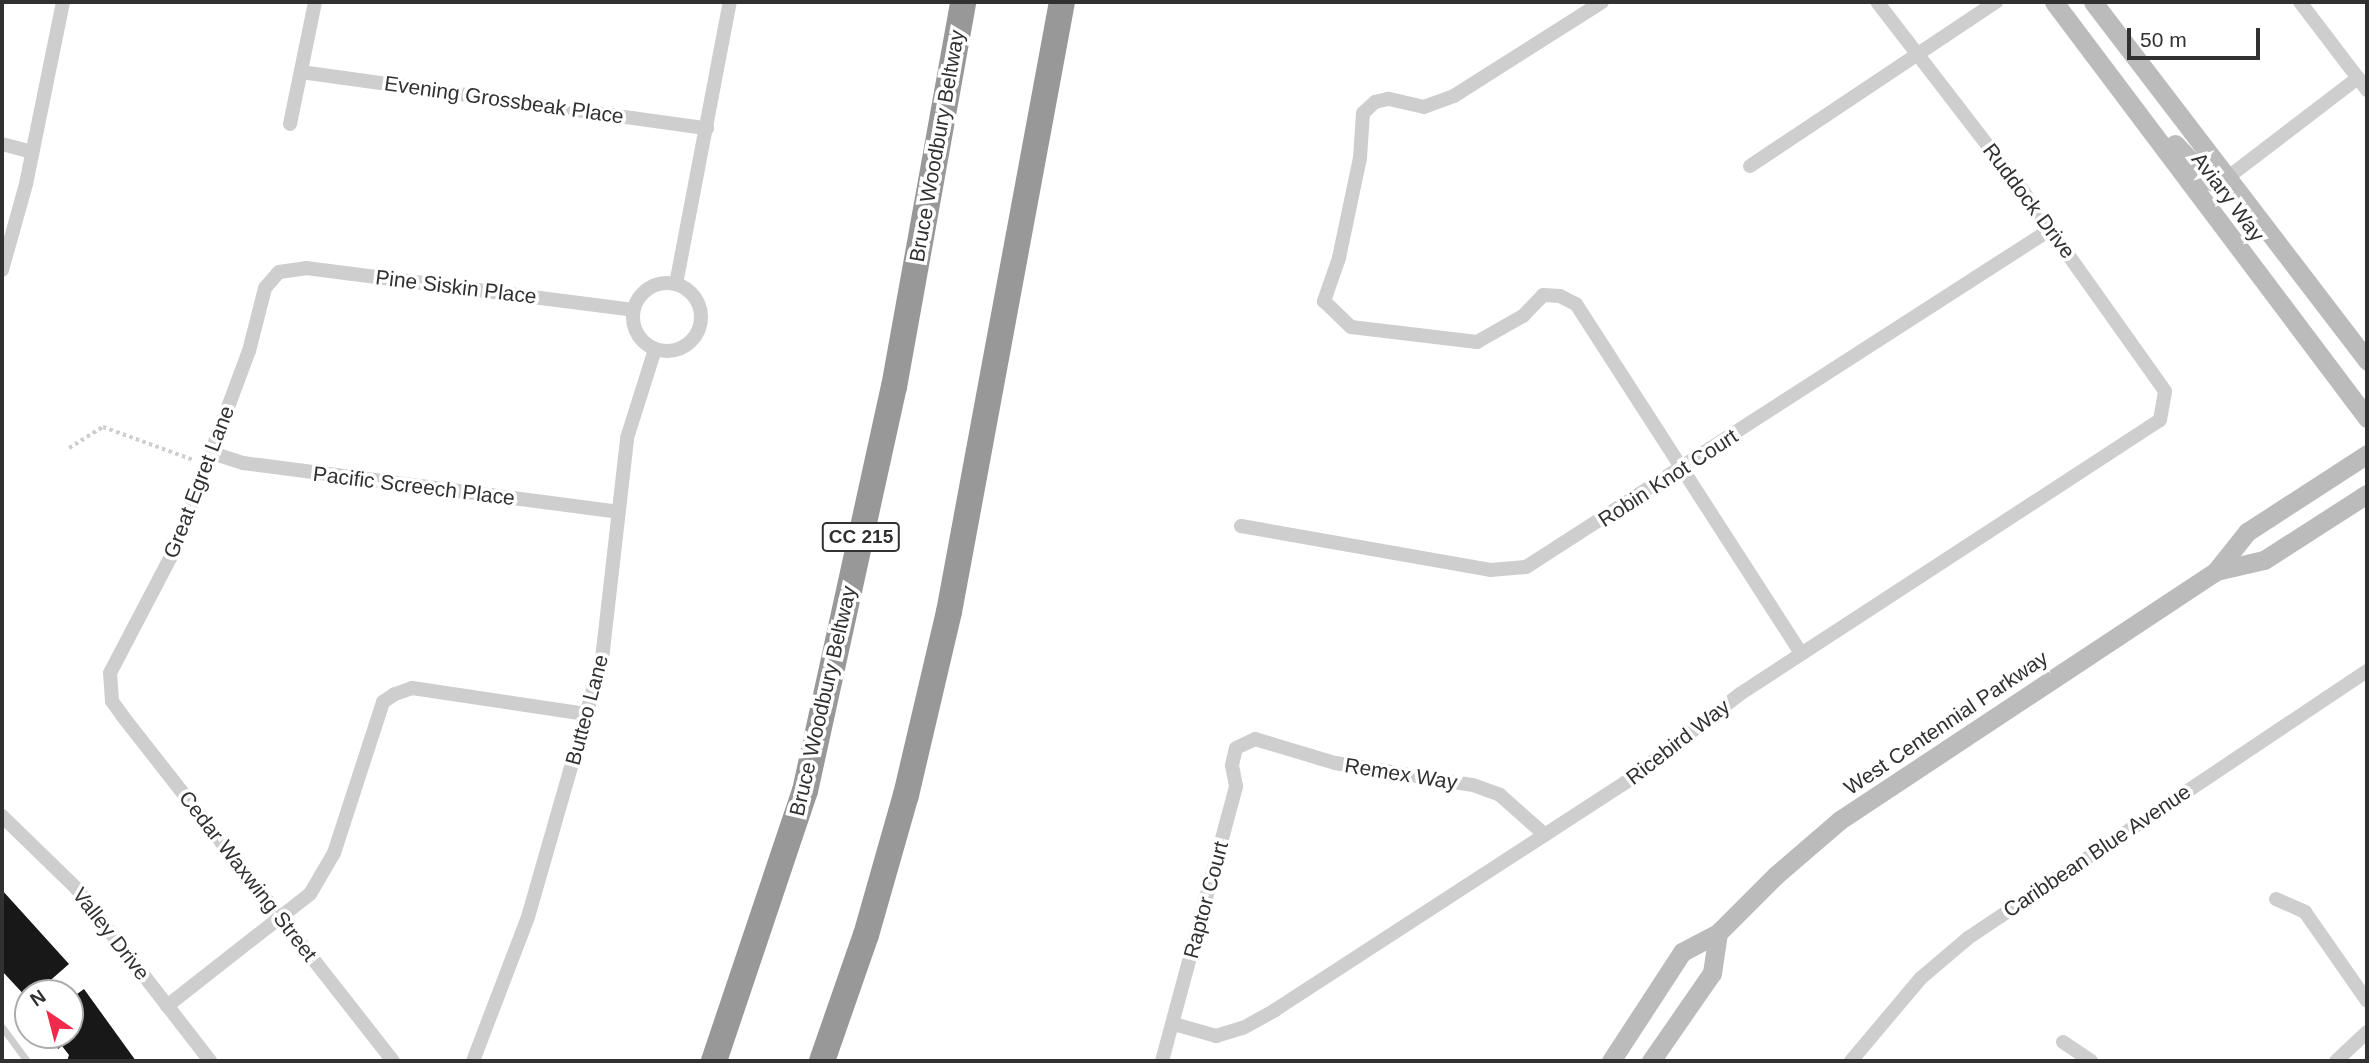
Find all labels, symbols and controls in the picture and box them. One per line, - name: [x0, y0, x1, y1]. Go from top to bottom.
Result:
- scale bar: [2131, 14, 2264, 58]
- street label: Bruce Woodbury Beltway: [904, 28, 970, 264]
- text: 50 m: [2140, 28, 2187, 51]
- street label: Evening Grossbeak Place: [383, 71, 625, 129]
- street label: Ruddock Drive: [1977, 138, 2081, 264]
- street label: Aviary Way: [2186, 147, 2270, 247]
- street label: Pine Siskin Place: [374, 265, 538, 309]
- street label: Great Egret Lane: [158, 402, 240, 562]
- street label: Robin Knot Court: [1594, 424, 1742, 532]
- street label: Pacific Screech Place: [312, 461, 516, 511]
- road number: CC 215: [821, 522, 901, 552]
- street label: Bruce Woodbury Beltway: [784, 583, 862, 819]
- street label: West Centennial Parkway: [1839, 645, 2053, 801]
- street label: Butteo Lane: [560, 652, 614, 768]
- street label: Ricebird Way: [1621, 694, 1735, 790]
- street label: Remex Way: [1343, 753, 1459, 795]
- street label: Caribbean Blue Avenue: [1998, 779, 2196, 923]
- street label: Cedar Waxwing Street: [174, 786, 322, 966]
- street label: Raptor Court: [1178, 839, 1234, 961]
- street label: Valley Drive: [67, 883, 155, 985]
- north arrow: [14, 979, 84, 1049]
- text: N: [26, 985, 49, 1011]

